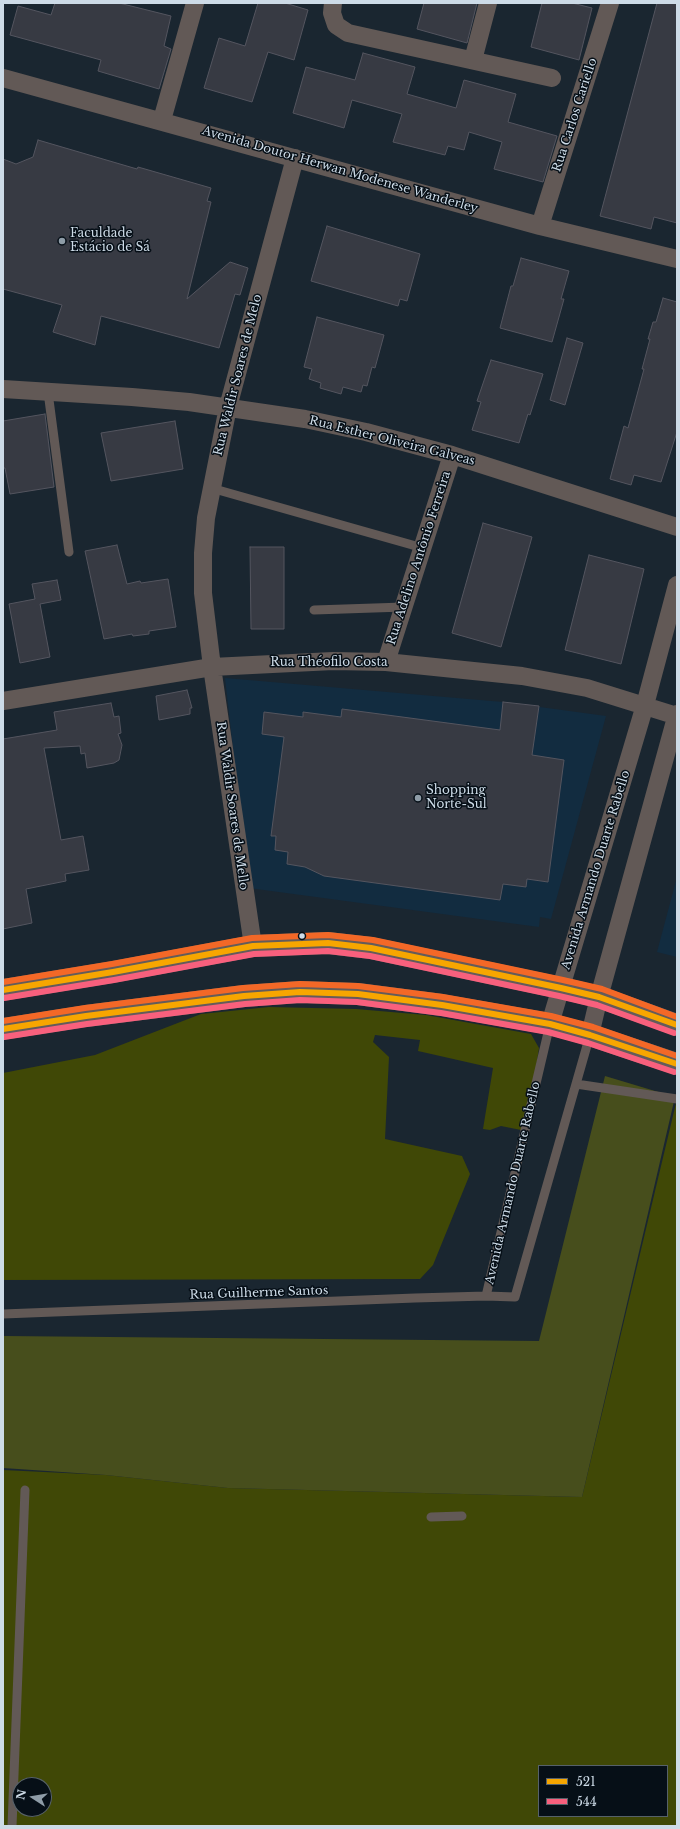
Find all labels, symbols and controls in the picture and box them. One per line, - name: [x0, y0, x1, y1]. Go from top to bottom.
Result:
- street label: Rua Carlos Cariello: [550, 56, 600, 174]
- street label: Avenida Doutor Herwan Modenese Wanderley: [200, 124, 480, 216]
- place label: Faculdade Estácio de Sá: [70, 227, 150, 255]
- marker: Faculdade Estácio de Sá: [57, 236, 67, 246]
- street label: Rua Waldir Soares de Melo: [211, 293, 265, 457]
- street label: Rua Esther Oliveira Galveas: [308, 413, 476, 469]
- street label: Rua Adelino Antônio Ferreira: [384, 469, 454, 647]
- street label: Rua Théofilo Costa: [270, 656, 388, 670]
- street label: Rua Waldir Soares de Mello: [213, 721, 251, 891]
- street label: Avenida Armando Duarte Rabello: [559, 769, 633, 971]
- place label: Shopping Norte-Sul: [426, 784, 487, 812]
- marker: Shopping Norte-Sul: [413, 793, 423, 803]
- unlabelled marker: [297, 931, 307, 941]
- street label: Avenida Armando Duarte Rabello: [483, 1080, 543, 1286]
- street label: Rua Guilherme Santos: [189, 1283, 329, 1303]
- legend: [538, 1765, 668, 1817]
- text: 521: [576, 1774, 596, 1789]
- north arrow: [12, 1777, 52, 1817]
- text: N: [13, 1788, 29, 1801]
- text: 544: [576, 1794, 597, 1809]

